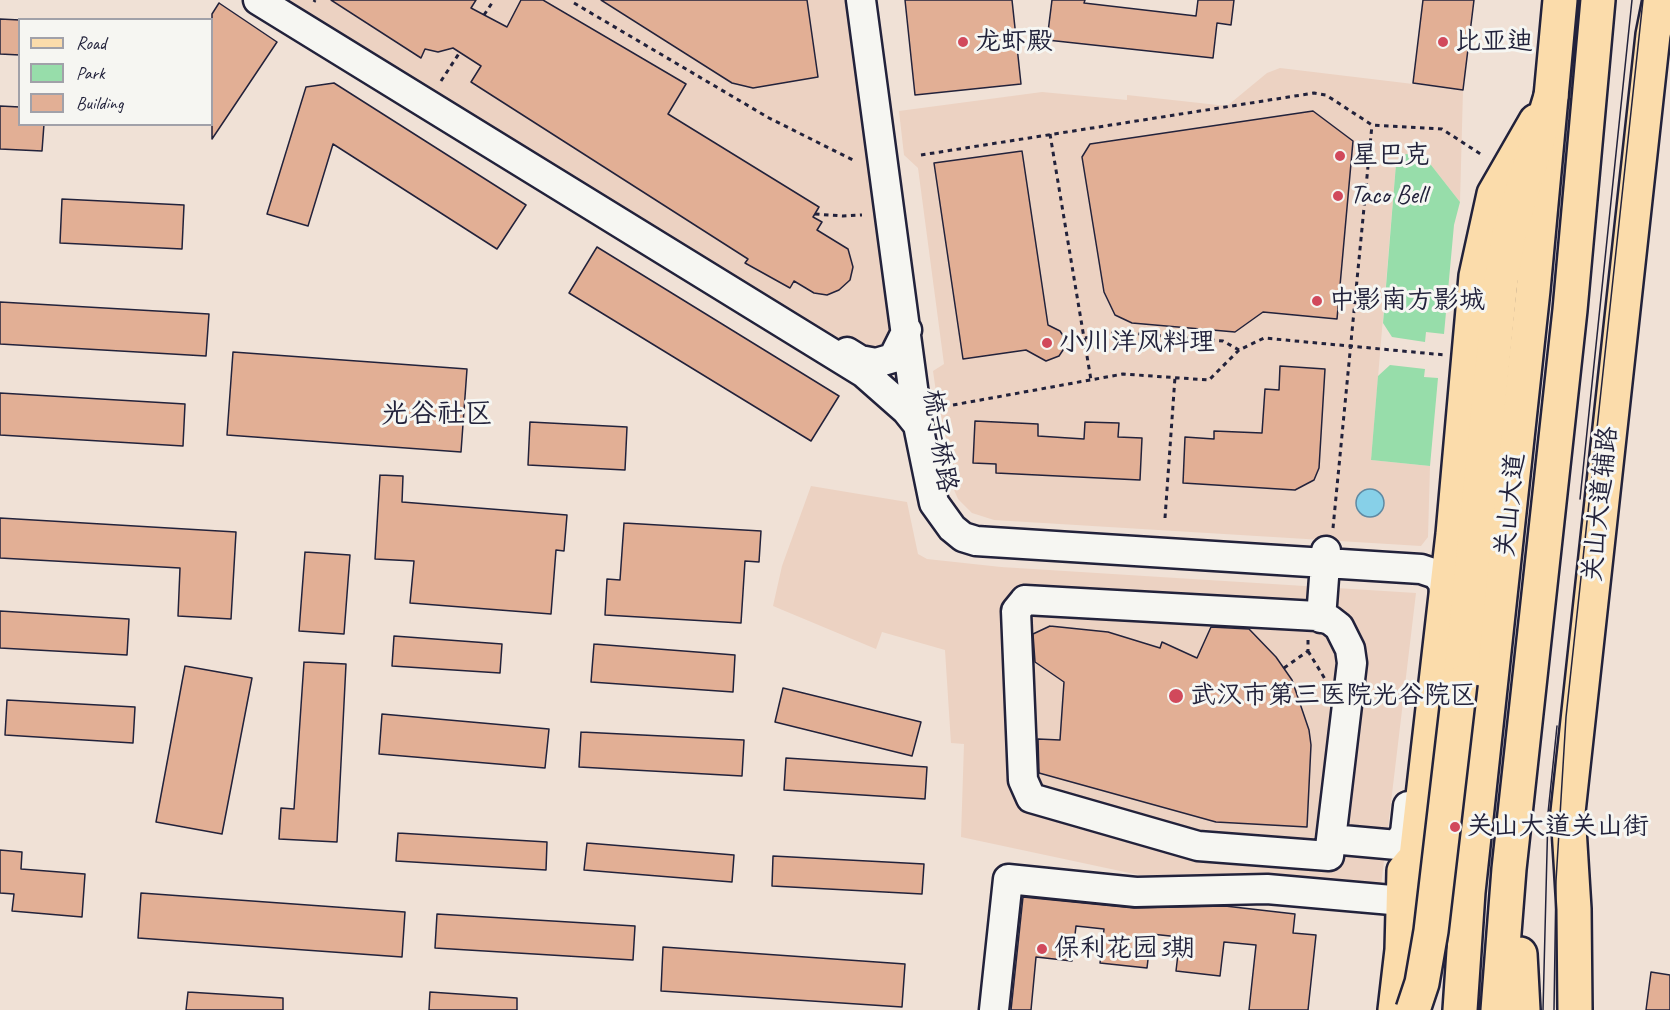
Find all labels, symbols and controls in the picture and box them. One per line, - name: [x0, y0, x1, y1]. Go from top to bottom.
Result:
- legend: [18, 18, 213, 126]
- place label: 龙虾殿: [975, 26, 1053, 58]
- place label: 比亚迪: [1455, 26, 1533, 58]
- text: Road: [76, 32, 106, 54]
- marker: 龙虾殿: [956, 35, 970, 49]
- marker: 比亚迪: [1436, 35, 1450, 49]
- text: Park: [76, 62, 105, 84]
- text: Building: [76, 92, 123, 114]
- place label: 星巴克: [1352, 140, 1430, 172]
- marker: 星巴克: [1333, 149, 1347, 163]
- place label: Taco Bell: [1350, 180, 1427, 212]
- marker: Taco Bell: [1331, 189, 1345, 203]
- place label: 中影南方影城: [1329, 285, 1485, 317]
- marker: 中影南方影城: [1310, 294, 1324, 308]
- place label: 小川洋风料理: [1059, 327, 1215, 359]
- marker: 小川洋风料理: [1040, 336, 1054, 350]
- street label: 梳子桥路: [915, 387, 963, 495]
- district label: 光谷社区: [381, 398, 493, 432]
- street label: 关山大道辅路: [1577, 425, 1625, 583]
- street label: 关山大道: [1490, 452, 1532, 558]
- place label: 武汉市第三医院光谷院区: [1190, 680, 1476, 712]
- marker: 武汉市第三医院光谷院区: [1167, 687, 1185, 705]
- place label: 关山大道关山街: [1467, 811, 1649, 843]
- marker: 关山大道关山街: [1448, 820, 1462, 834]
- place label: 保利花园3期: [1054, 933, 1196, 965]
- marker: 保利花园3期: [1035, 942, 1049, 956]

